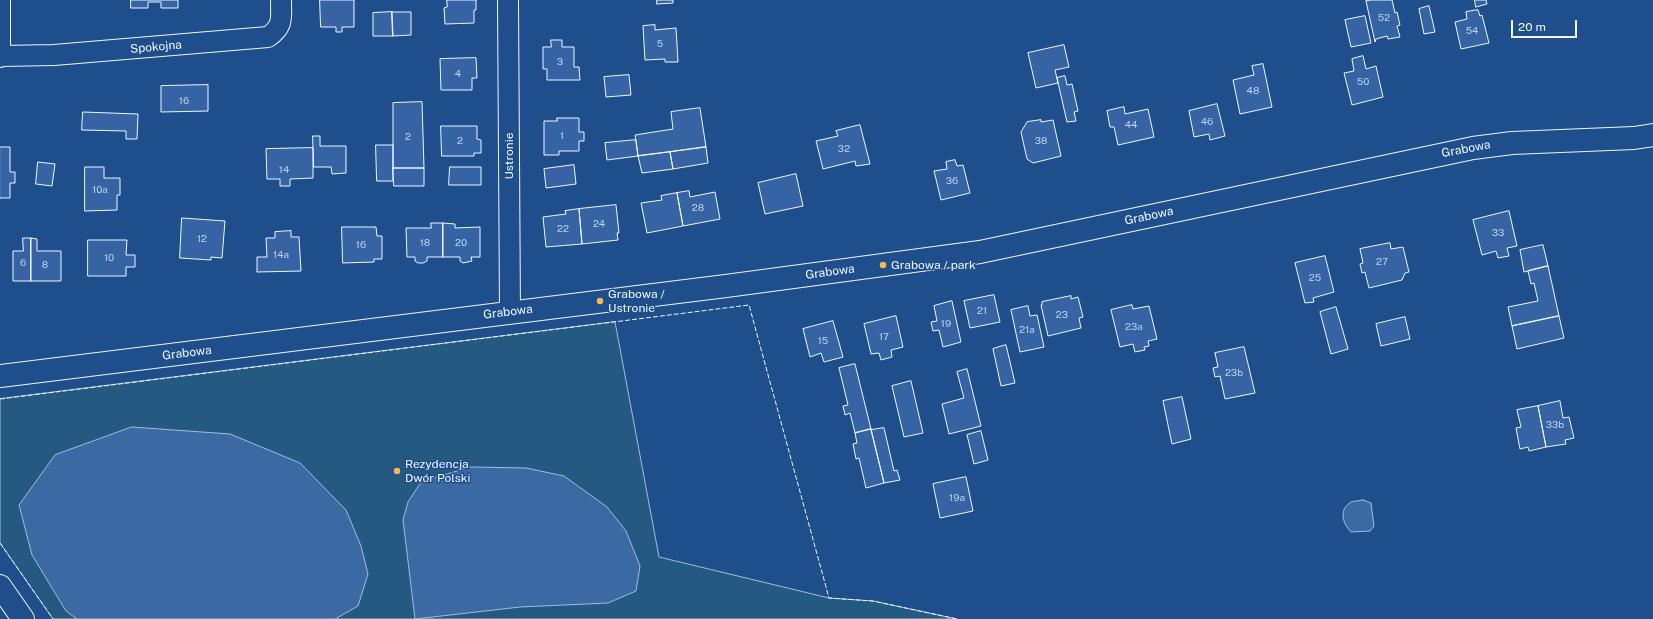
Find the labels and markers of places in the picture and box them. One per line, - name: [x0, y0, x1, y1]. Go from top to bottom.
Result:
- place label: Grabowa / park: [891, 258, 976, 272]
- marker: Grabowa / park: [878, 260, 888, 270]
- place label: Grabowa / Ustronie: [608, 287, 665, 315]
- marker: Grabowa / Ustronie: [595, 296, 605, 306]
- place label: Rezydencja Dwór Polski: [405, 457, 471, 485]
- marker: Rezydencja Dwór Polski: [392, 466, 402, 476]

